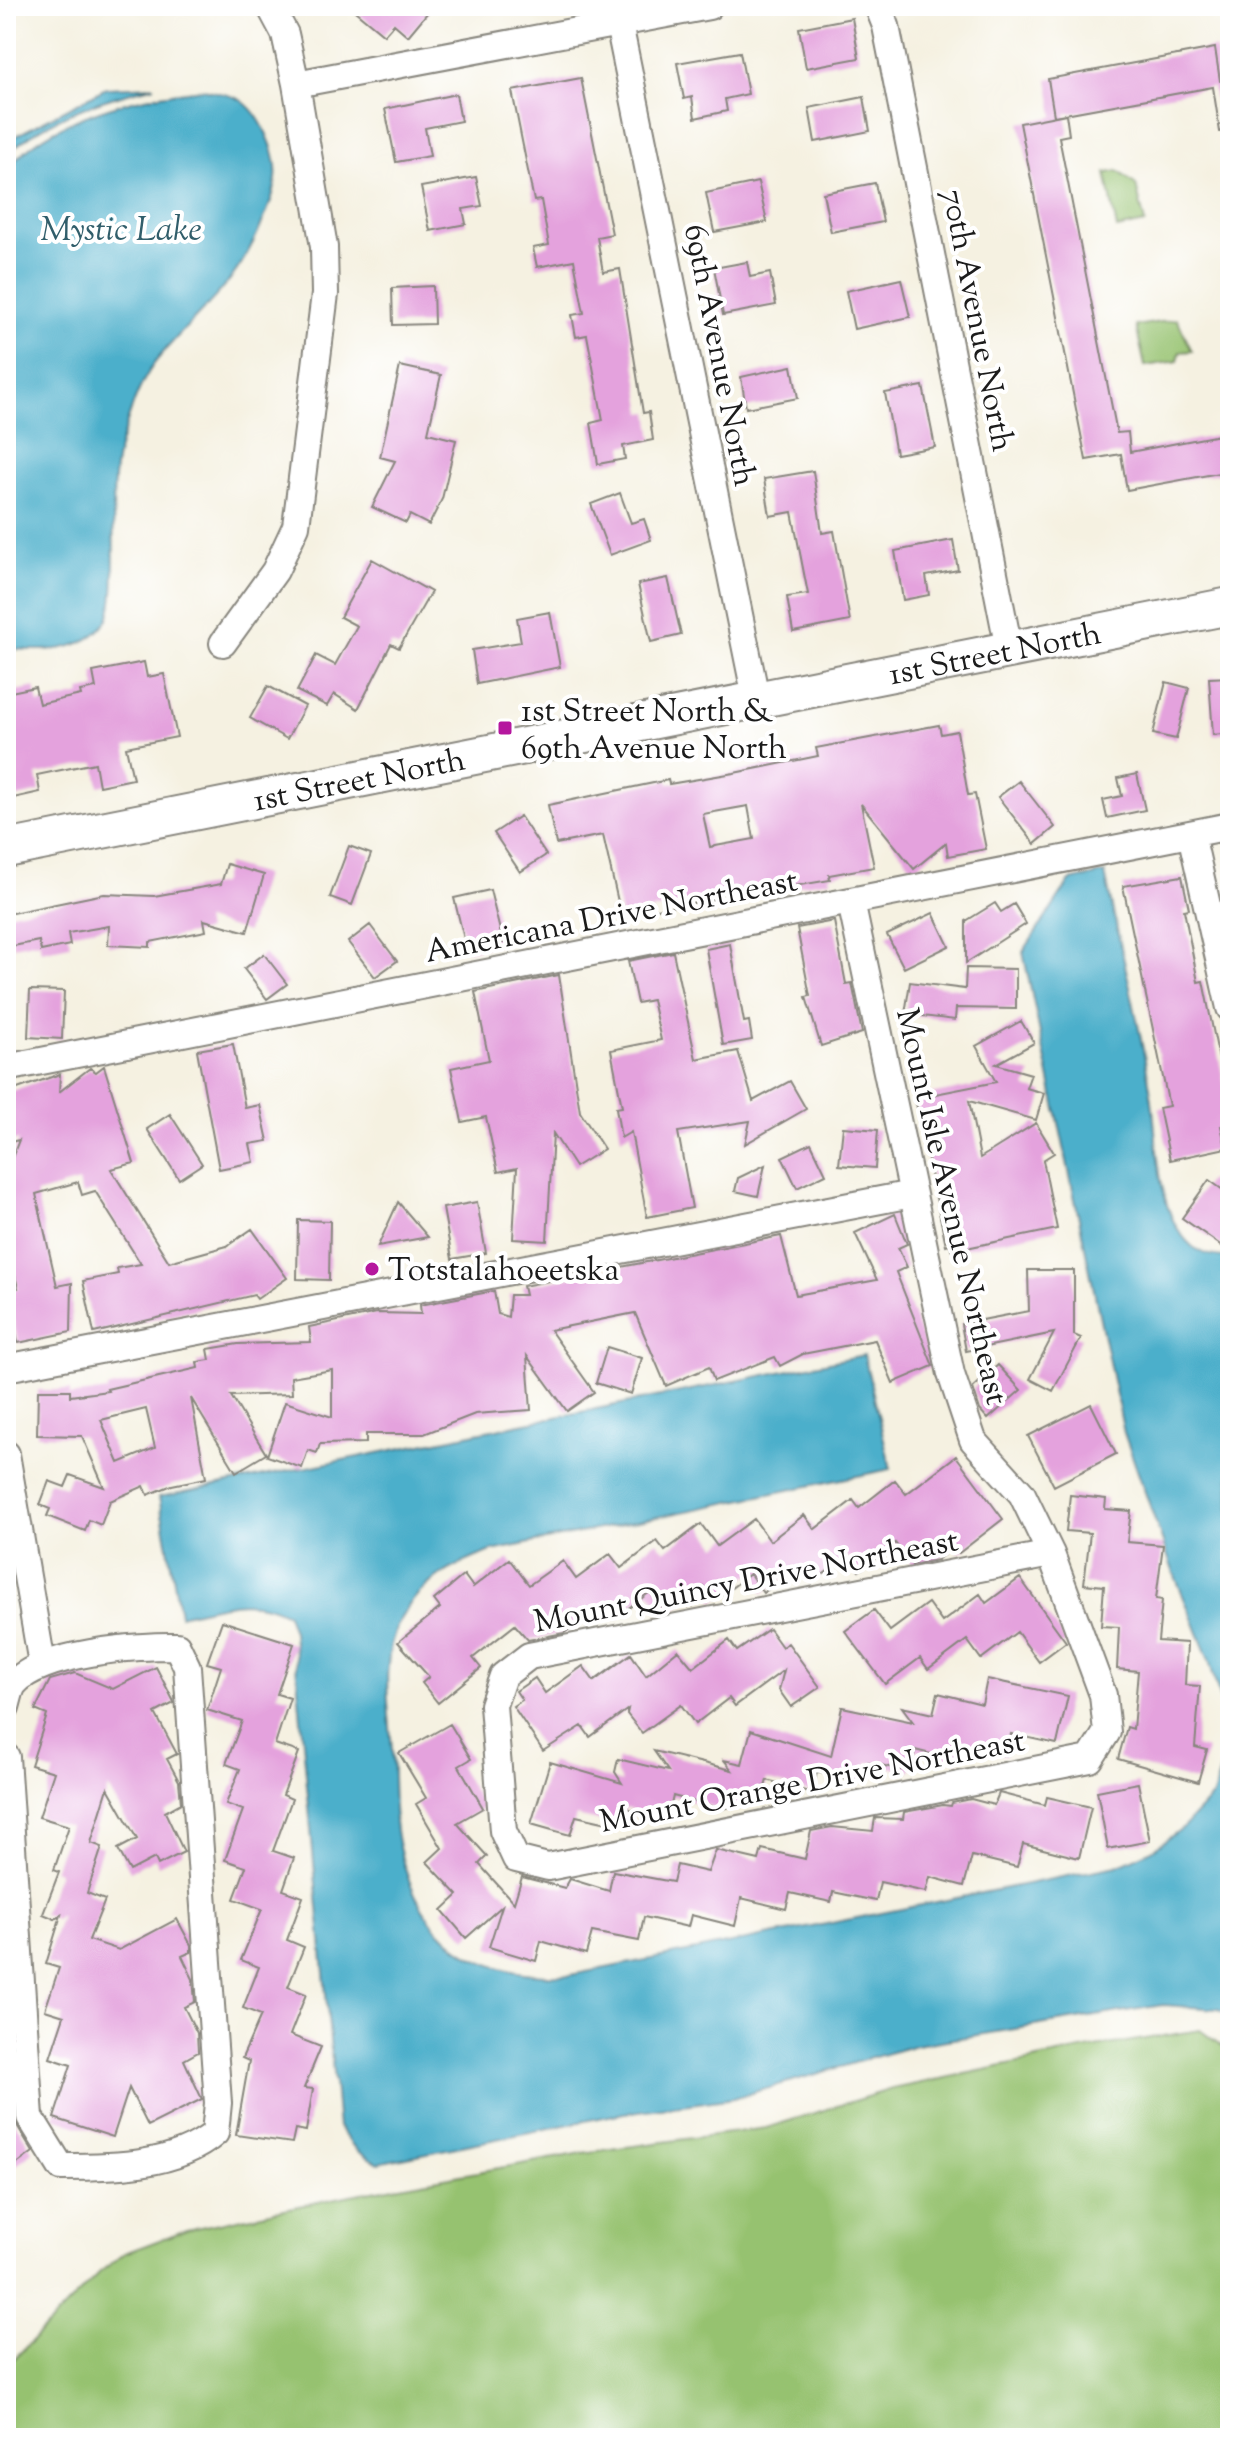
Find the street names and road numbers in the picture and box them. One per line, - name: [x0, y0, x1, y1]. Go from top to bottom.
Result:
- street label: 70th Avenue North: [928, 185, 1024, 456]
- street label: 69th Avenue North: [670, 221, 766, 491]
- street label: 1st Street North: [885, 612, 1105, 699]
- street label: 1st Street North: [250, 738, 470, 825]
- street label: Americana Drive Northeast: [421, 859, 802, 977]
- street label: Mount Isle Avenue Northeast: [882, 1004, 1018, 1409]
- street label: Mount Quincy Drive Northeast: [530, 1519, 963, 1647]
- street label: Mount Orange Drive Northeast: [596, 1719, 1029, 1847]

